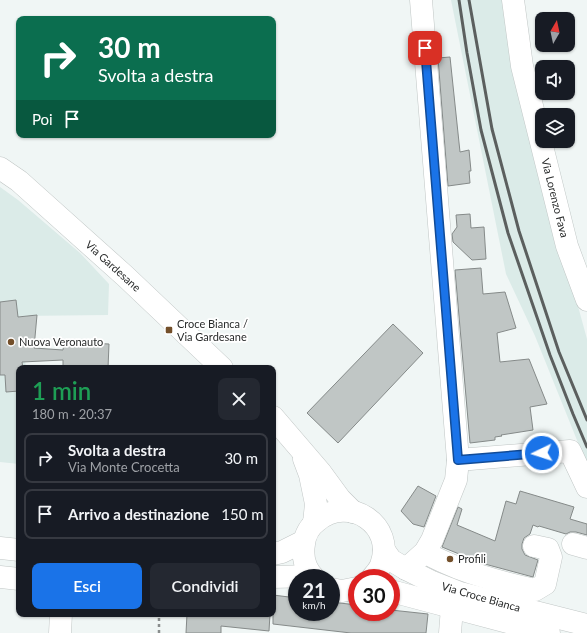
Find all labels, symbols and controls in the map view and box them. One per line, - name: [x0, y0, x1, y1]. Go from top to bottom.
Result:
- north arrow: [535, 12, 575, 52]
- map controls: [535, 12, 575, 148]
- text: 30 m: [98, 30, 161, 64]
- pin: [408, 31, 442, 65]
- icon: right: [32, 32, 84, 84]
- icon: arrive: [414, 37, 436, 59]
- button: sound: [535, 60, 575, 100]
- text: Svolta a destra: [98, 64, 214, 86]
- icon: arrive: [61, 108, 83, 130]
- button: layers: [535, 108, 575, 148]
- text: Poi: [32, 110, 53, 128]
- street label: Via Lorenzo Fava: [539, 157, 572, 239]
- street label: Via Gardesane: [83, 237, 144, 294]
- place label: Croce Bianca / Via Gardesane: [177, 317, 248, 343]
- marker: Croce Bianca / Via Gardesane: [164, 325, 174, 335]
- place label: Nuova Veronauto: [19, 335, 103, 348]
- marker: Nuova Veronauto: [6, 337, 16, 347]
- text: 1 min: [32, 376, 91, 405]
- button: close: [218, 378, 260, 420]
- text: 180 m · 20:37: [32, 406, 112, 422]
- position arrow: [521, 432, 563, 474]
- text: Svolta a destra: [68, 441, 166, 459]
- icon: right: [34, 447, 56, 469]
- text: 30 m: [224, 449, 258, 467]
- text: Via Monte Crocetta: [68, 459, 180, 475]
- icon: arrive: [34, 503, 56, 525]
- text: Arrivo a destinazione: [68, 505, 209, 523]
- text: 150 m: [221, 505, 264, 523]
- place label: Profili: [458, 552, 486, 565]
- marker: Profili: [445, 554, 455, 564]
- button: Esci: [32, 563, 142, 609]
- button: Condividi: [150, 563, 260, 609]
- speed limit sign: 30: [348, 569, 400, 621]
- text: 21: [302, 578, 326, 602]
- street label: Via Croce Bianca: [440, 579, 522, 614]
- text: km/h: [302, 599, 326, 611]

